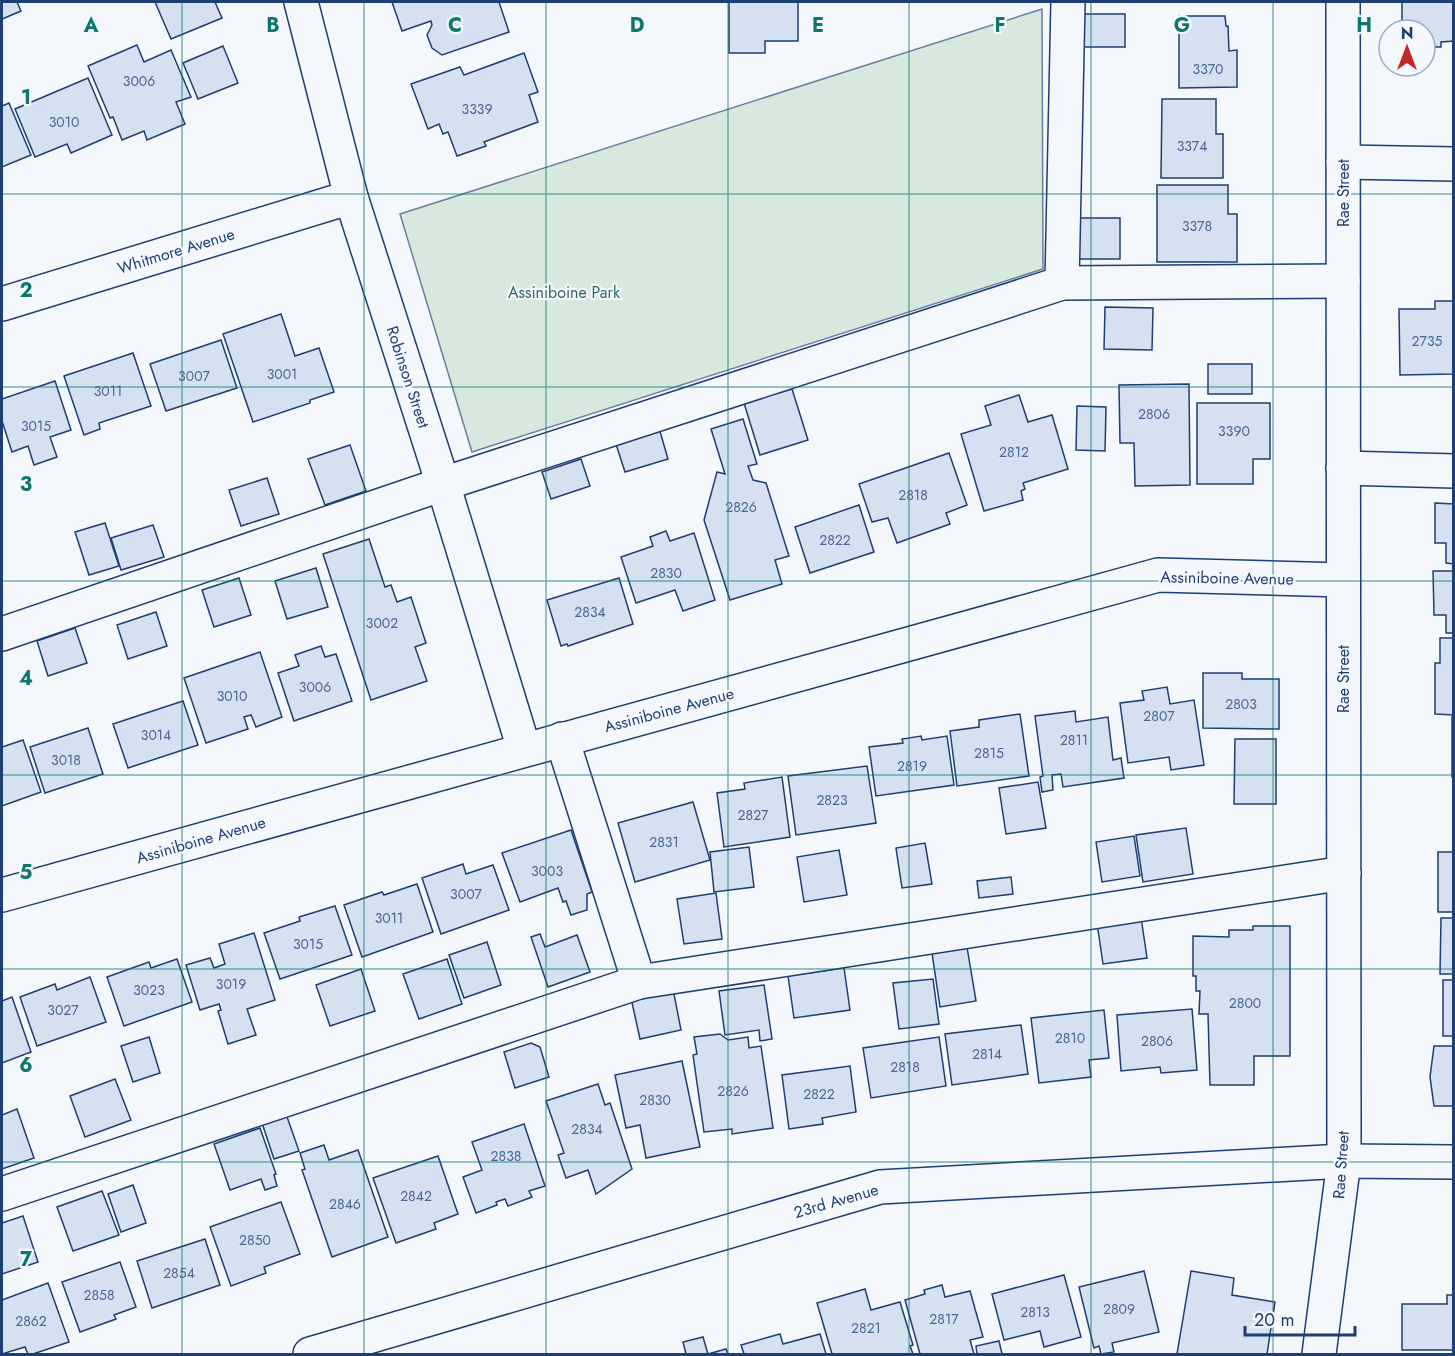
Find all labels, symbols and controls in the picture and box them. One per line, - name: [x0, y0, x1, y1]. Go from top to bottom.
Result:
- text: A: [83, 11, 99, 40]
- text: B: [266, 11, 280, 40]
- text: C: [448, 11, 462, 40]
- text: D: [630, 11, 644, 40]
- text: E: [812, 11, 824, 40]
- text: F: [994, 11, 1006, 40]
- text: G: [1174, 11, 1190, 40]
- text: H: [1356, 11, 1372, 40]
- north arrow: [1377, 18, 1437, 78]
- text: N: [1401, 22, 1413, 45]
- house number: 3370: [1193, 59, 1223, 79]
- house number: 3006: [123, 71, 155, 91]
- text: 1: [21, 83, 31, 112]
- house number: 3339: [462, 99, 493, 119]
- house number: 3010: [49, 112, 79, 132]
- house number: 3374: [1177, 136, 1207, 156]
- street label: Rae Street: [1332, 159, 1355, 227]
- house number: 3378: [1182, 216, 1212, 236]
- street label: Whitmore Avenue: [114, 222, 238, 280]
- text: 2: [19, 276, 33, 305]
- park label: Assiniboine Park: [508, 281, 621, 304]
- street label: Robinson Street: [381, 323, 435, 431]
- house number: 2735: [1412, 331, 1443, 351]
- house number: 3001: [267, 364, 297, 384]
- house number: 3007: [178, 366, 211, 386]
- house number: 3011: [94, 381, 122, 401]
- house number: 2806: [1138, 404, 1170, 424]
- house number: 3015: [21, 416, 51, 436]
- house number: 3390: [1218, 421, 1250, 441]
- house number: 2812: [999, 442, 1029, 462]
- text: 3: [20, 470, 32, 499]
- house number: 2818: [898, 485, 928, 505]
- house number: 2826: [725, 497, 757, 517]
- house number: 2822: [819, 530, 851, 550]
- house number: 2830: [650, 563, 682, 583]
- street label: Assiniboine Avenue: [1160, 565, 1294, 591]
- house number: 2834: [574, 602, 606, 622]
- house number: 3002: [366, 613, 398, 633]
- street label: Rae Street: [1332, 645, 1355, 713]
- text: 4: [19, 664, 33, 693]
- house number: 3006: [299, 677, 331, 697]
- street label: Assiniboine Avenue: [602, 682, 736, 738]
- house number: 3010: [217, 686, 247, 706]
- house number: 2803: [1225, 694, 1257, 714]
- house number: 2807: [1143, 706, 1175, 726]
- house number: 3014: [141, 725, 171, 745]
- house number: 2811: [1060, 730, 1088, 750]
- house number: 2815: [974, 743, 1004, 763]
- house number: 3018: [51, 750, 81, 770]
- house number: 2819: [897, 756, 927, 776]
- house number: 2823: [816, 790, 848, 810]
- house number: 2827: [738, 805, 769, 825]
- street label: Assiniboine Avenue: [134, 811, 268, 869]
- house number: 2831: [649, 832, 679, 852]
- text: 5: [20, 858, 33, 887]
- house number: 3003: [531, 861, 563, 881]
- house number: 3007: [450, 884, 483, 904]
- house number: 3011: [375, 908, 403, 928]
- house number: 3015: [293, 934, 323, 954]
- house number: 3019: [216, 974, 246, 994]
- house number: 3023: [133, 980, 165, 1000]
- house number: 2800: [1229, 993, 1261, 1013]
- house number: 3027: [47, 1000, 79, 1020]
- house number: 2810: [1055, 1028, 1085, 1048]
- house number: 2806: [1141, 1031, 1173, 1051]
- house number: 2814: [972, 1044, 1002, 1064]
- text: 6: [19, 1051, 33, 1080]
- house number: 2818: [890, 1057, 920, 1077]
- house number: 2826: [717, 1081, 749, 1101]
- house number: 2822: [803, 1084, 835, 1104]
- house number: 2830: [639, 1090, 671, 1110]
- house number: 2834: [571, 1119, 603, 1139]
- street label: Rae Street: [1327, 1130, 1355, 1200]
- house number: 2838: [491, 1146, 521, 1166]
- street label: 23rd Avenue: [791, 1178, 881, 1224]
- house number: 2842: [400, 1186, 432, 1206]
- house number: 2846: [329, 1194, 361, 1214]
- house number: 2850: [239, 1230, 271, 1250]
- text: 7: [20, 1245, 33, 1274]
- house number: 2854: [163, 1263, 195, 1283]
- house number: 2858: [83, 1285, 115, 1305]
- house number: 2809: [1103, 1299, 1135, 1319]
- scale bar: [1245, 1299, 1354, 1337]
- house number: 2813: [1020, 1302, 1050, 1322]
- text: 20 m: [1254, 1307, 1294, 1333]
- house number: 2817: [929, 1309, 959, 1329]
- house number: 2862: [15, 1311, 47, 1331]
- house number: 2821: [851, 1318, 881, 1338]

